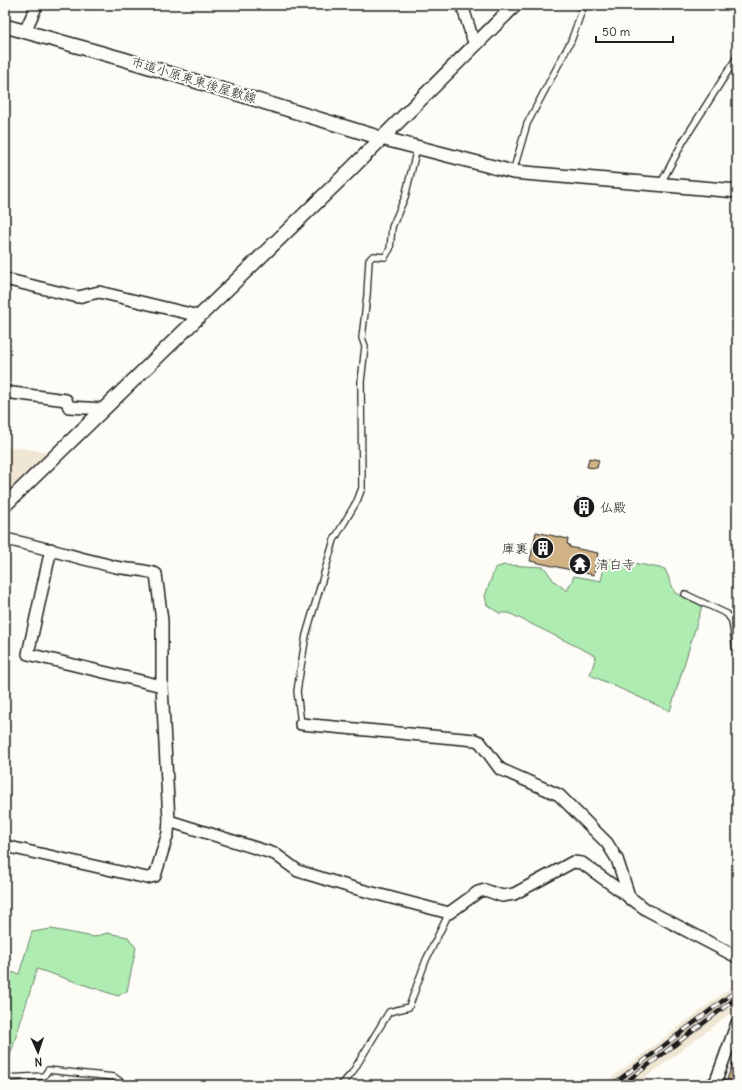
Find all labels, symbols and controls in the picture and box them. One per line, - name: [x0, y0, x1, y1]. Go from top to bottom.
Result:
- scale bar: [596, 18, 673, 44]
- text: 50 m: [602, 24, 631, 39]
- street label: 市道小原東東後屋敷線: [129, 53, 260, 107]
- building icon: 仏殿: [571, 494, 597, 520]
- place label: 仏殿: [600, 499, 626, 516]
- building icon: 庫裏: [530, 535, 556, 561]
- place label: 庫裏: [502, 540, 528, 557]
- temple icon: 清白寺: [567, 551, 593, 577]
- place label: 清白寺: [596, 556, 635, 573]
- north arrow: [18, 1032, 58, 1072]
- text: N: [34, 1055, 43, 1069]

